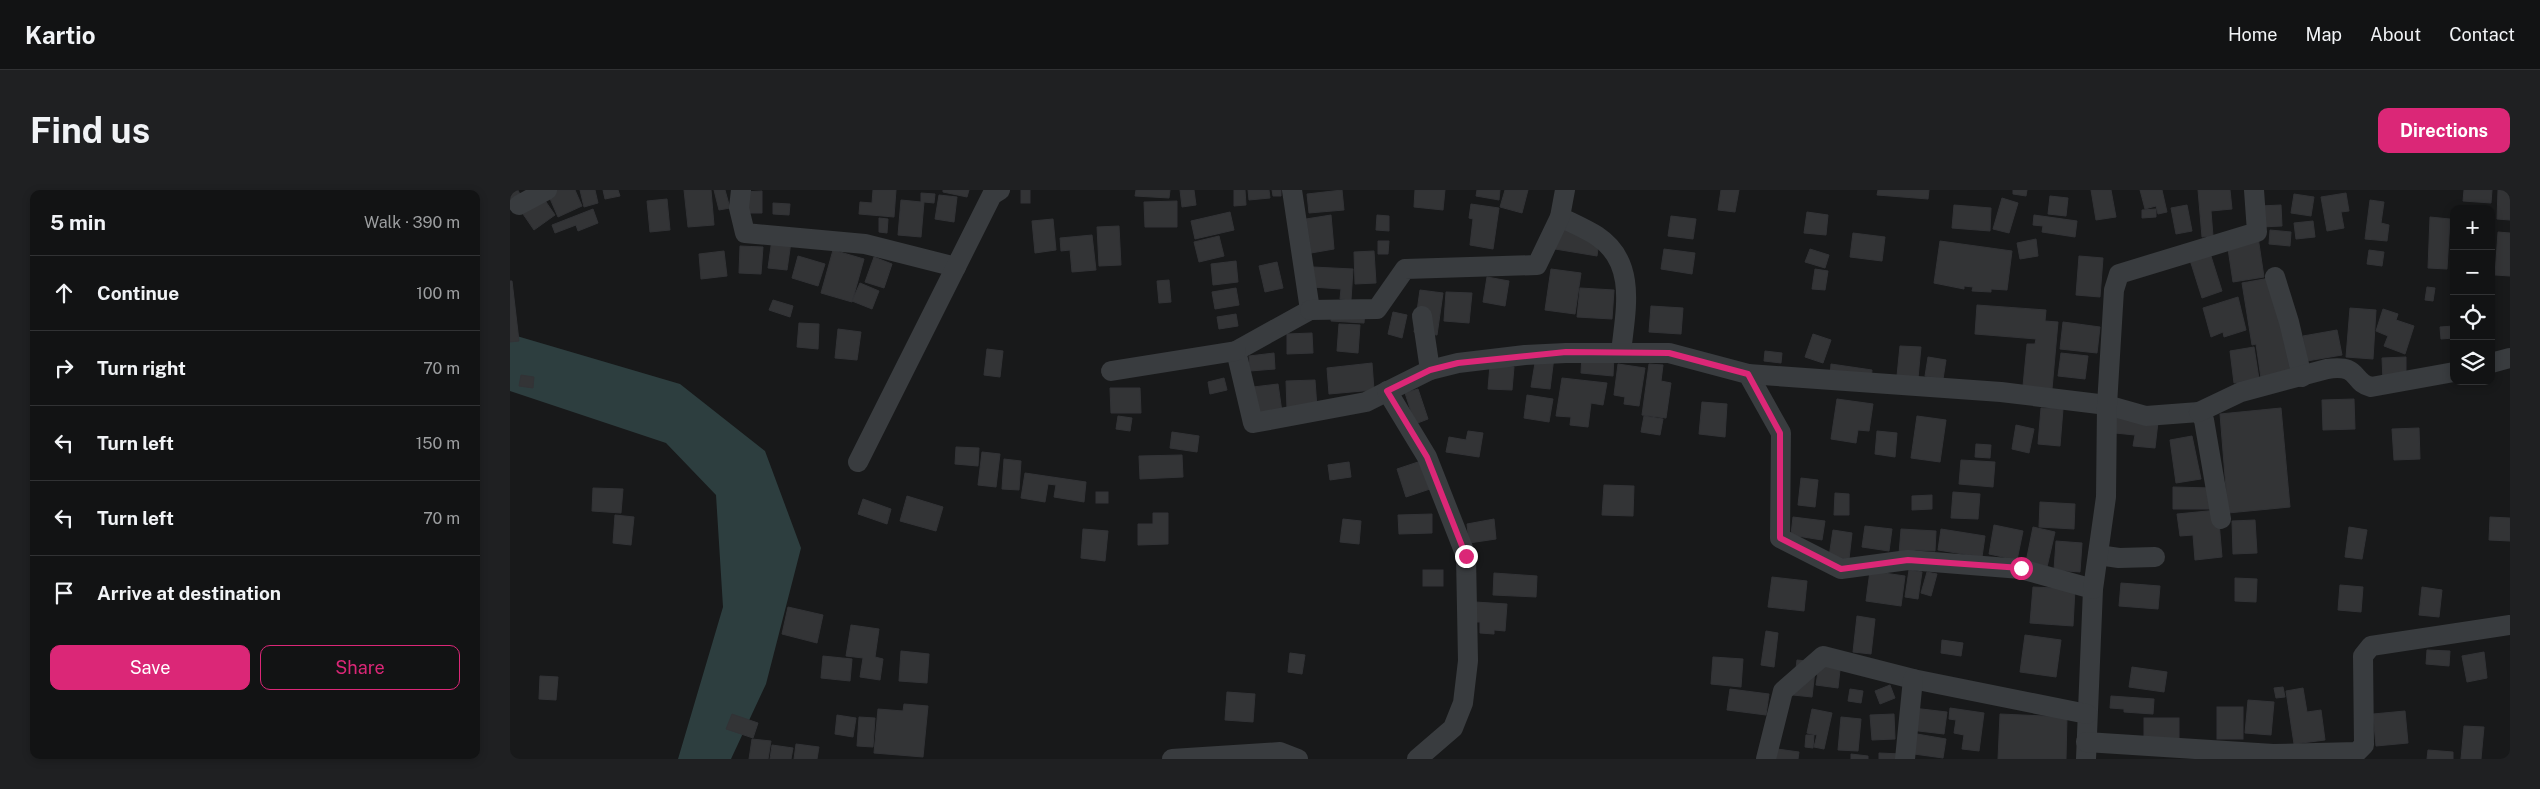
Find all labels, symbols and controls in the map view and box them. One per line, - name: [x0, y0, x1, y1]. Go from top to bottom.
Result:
- text: Kartio: [25, 21, 96, 49]
- text: Home: [2228, 24, 2278, 45]
- text: Map: [2306, 24, 2342, 45]
- text: About: [2370, 24, 2421, 45]
- text: Contact: [2449, 24, 2515, 45]
- button: Directions: [2378, 108, 2510, 153]
- text: Find us: [30, 110, 150, 151]
- map controls: [2450, 205, 2495, 385]
- button: +: [2450, 205, 2495, 250]
- text: 5 min: [50, 210, 106, 235]
- text: Walk · 390 m: [364, 213, 460, 232]
- button: −: [2450, 250, 2495, 295]
- icon: ahead: [50, 279, 78, 307]
- text: Continue: [97, 282, 179, 304]
- text: 100 m: [416, 284, 460, 303]
- button: locate: [2450, 295, 2495, 340]
- button: layers: [2450, 340, 2495, 385]
- icon: right: [50, 354, 78, 382]
- text: Turn right: [97, 357, 186, 379]
- text: 70 m: [423, 359, 460, 378]
- icon: left: [50, 429, 78, 457]
- text: Turn left: [97, 432, 174, 454]
- text: 150 m: [416, 434, 460, 453]
- icon: left: [50, 504, 78, 532]
- text: Turn left: [97, 507, 174, 529]
- text: 70 m: [423, 509, 460, 528]
- route end: [1455, 545, 1478, 568]
- route start: [2010, 557, 2033, 580]
- icon: arrive: [50, 579, 78, 607]
- text: Arrive at destination: [97, 582, 281, 604]
- button: Save: [50, 645, 250, 690]
- button: Share: [260, 645, 460, 690]

